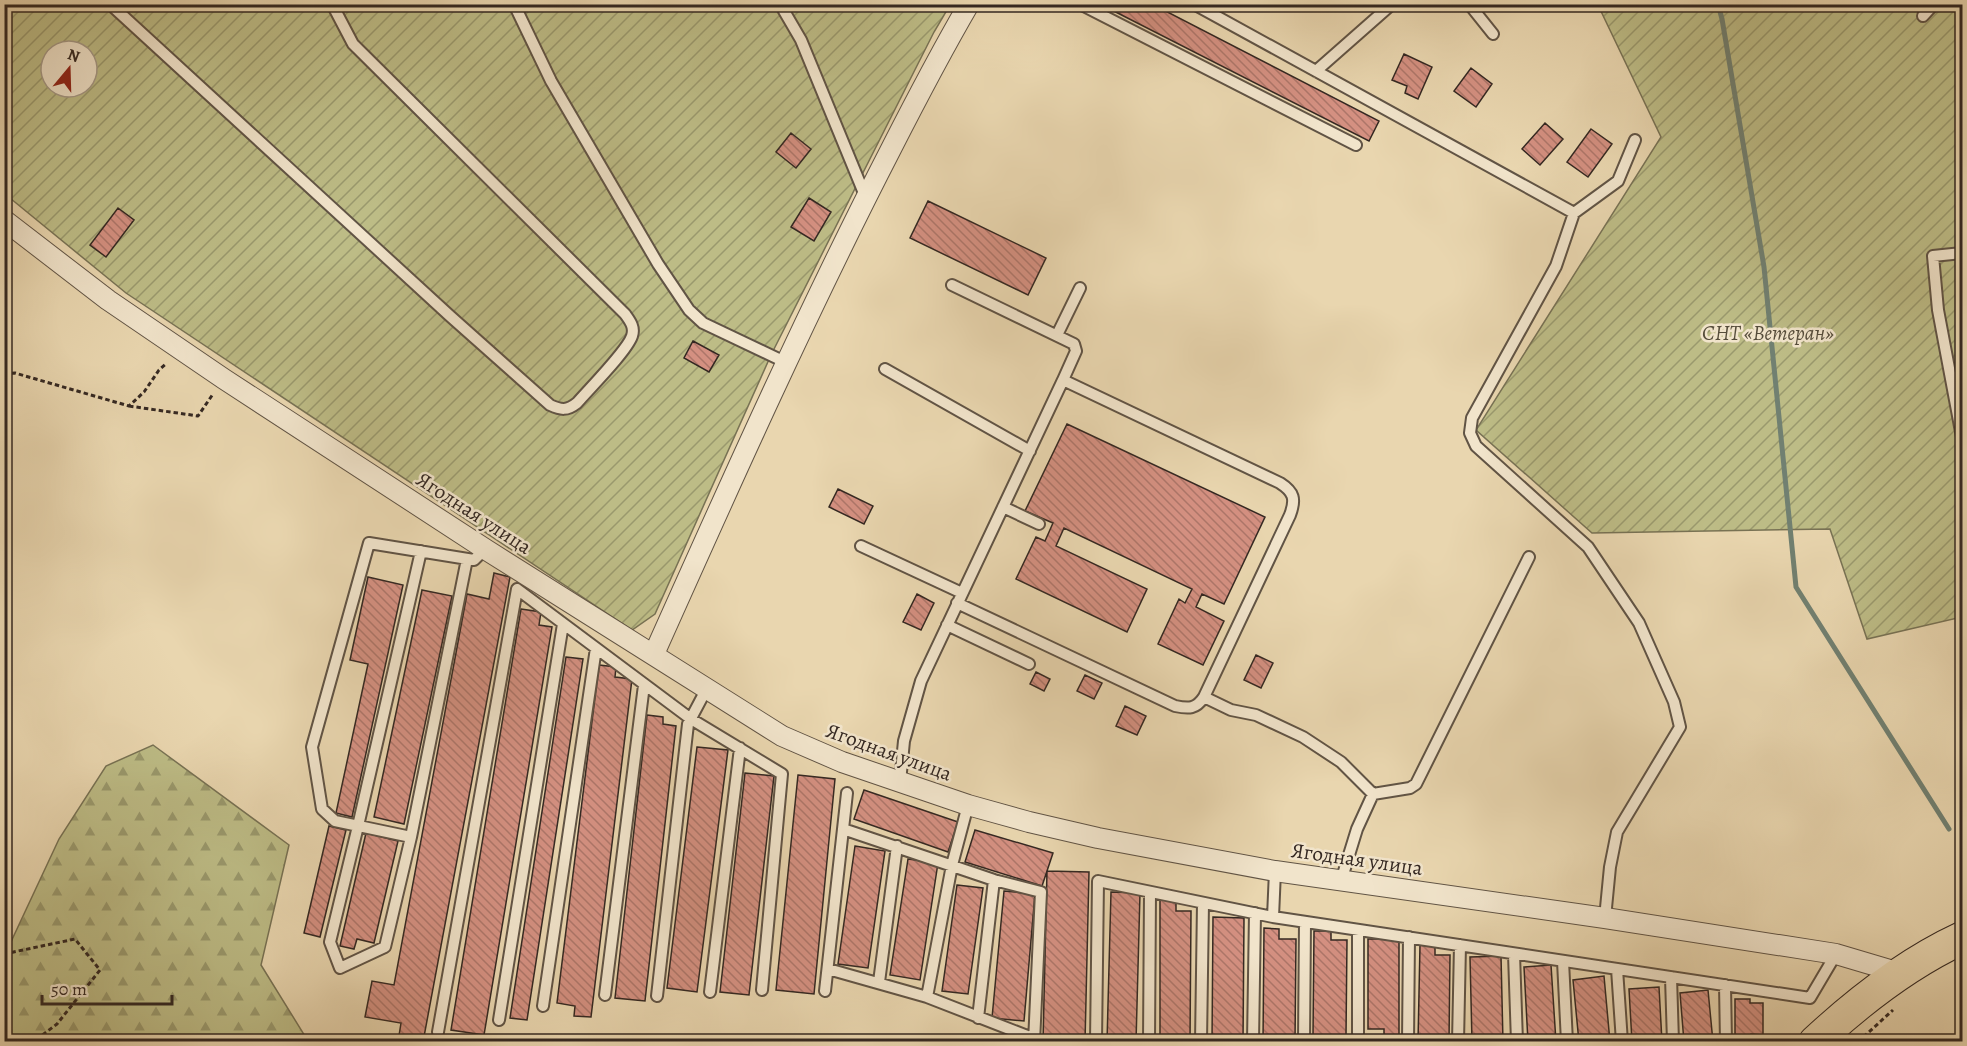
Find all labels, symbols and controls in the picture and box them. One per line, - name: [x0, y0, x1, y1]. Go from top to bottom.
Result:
- north arrow: [39, 39, 99, 99]
- text: N: [64, 43, 83, 68]
- park label: СНТ «Ветеран»: [1702, 319, 1834, 347]
- street label: Ягодная улица: [411, 465, 537, 561]
- street label: Ягодная улица: [822, 716, 956, 788]
- street label: Ягодная улица: [1290, 836, 1425, 882]
- scale bar: [42, 968, 172, 1006]
- text: 50 m: [51, 977, 87, 1001]

